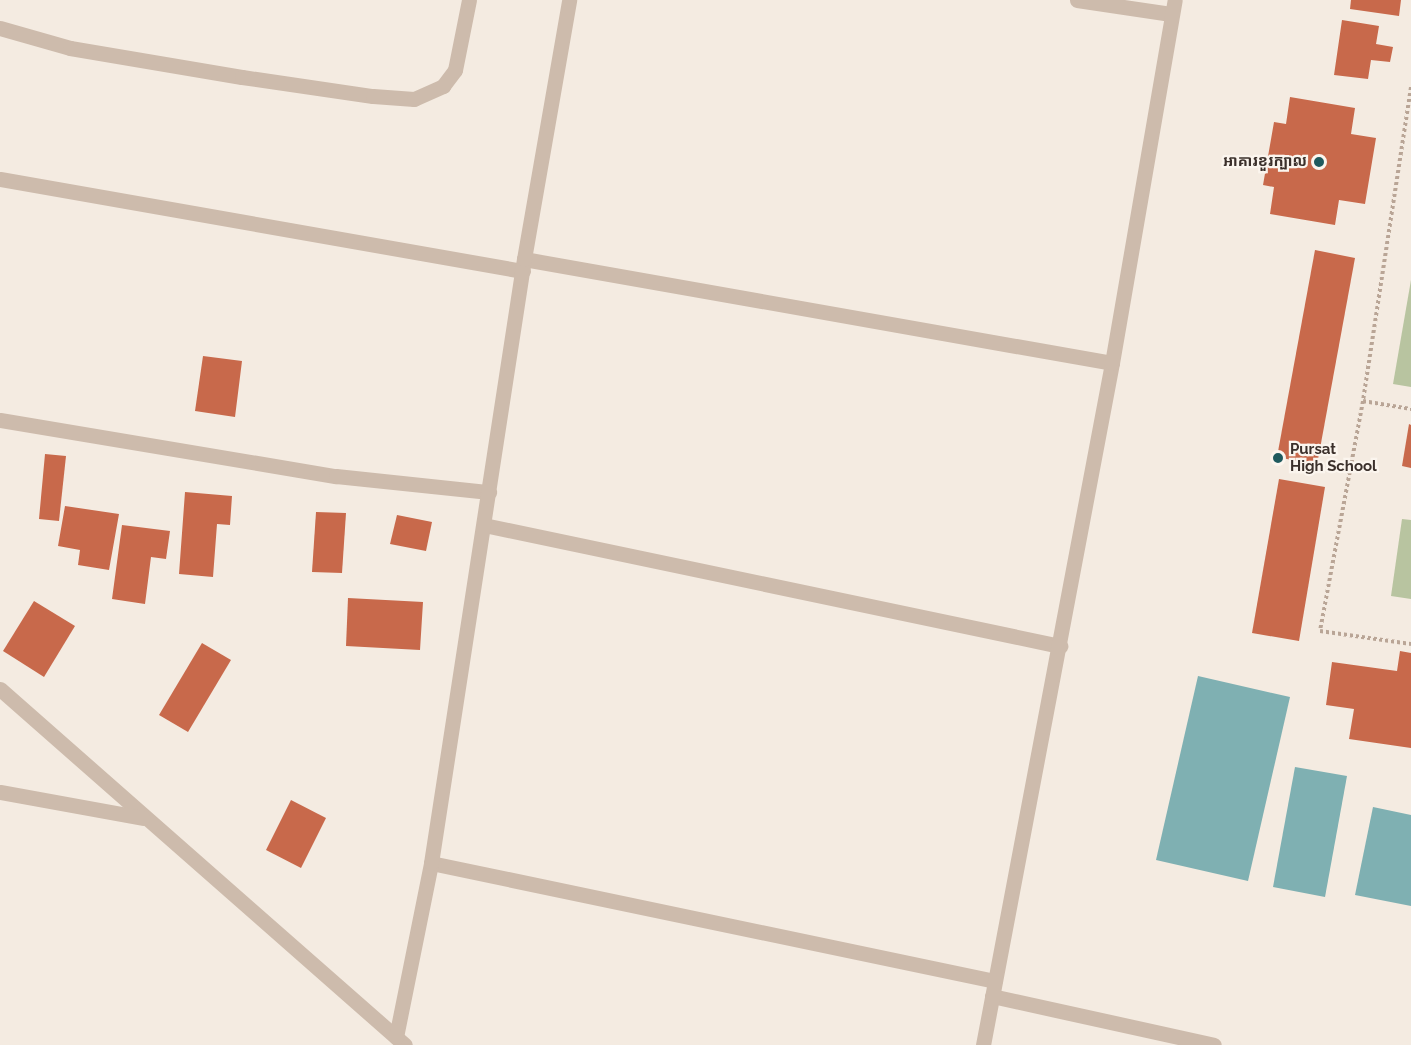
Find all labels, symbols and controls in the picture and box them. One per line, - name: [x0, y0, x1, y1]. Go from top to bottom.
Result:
- place label: អាគារខួរក្បាល: [1223, 153, 1307, 171]
- marker: អាគារខួរក្បាល: [1312, 155, 1326, 169]
- place label: Pursat High School: [1290, 440, 1377, 475]
- marker: Pursat High School: [1271, 451, 1285, 465]

